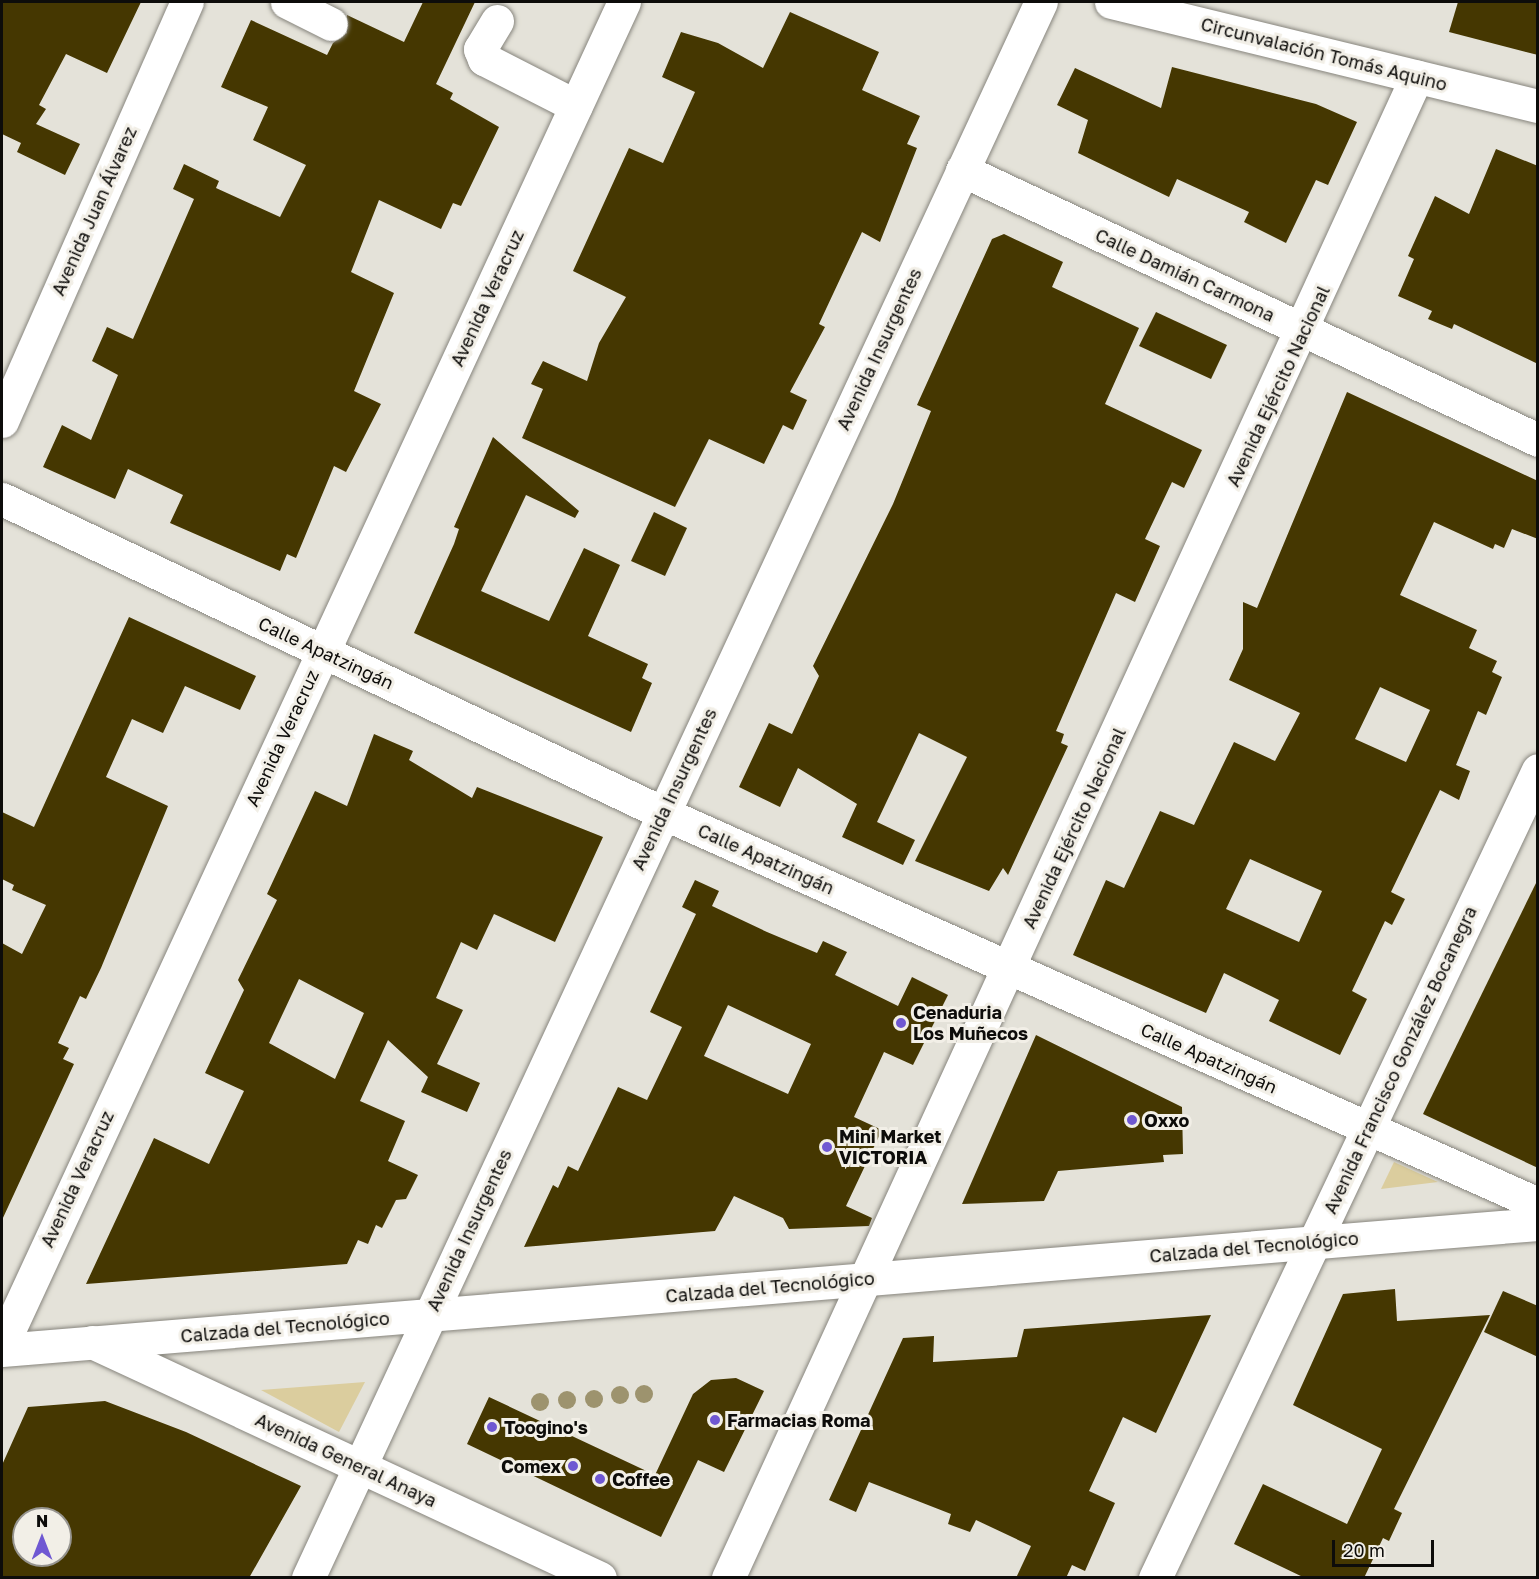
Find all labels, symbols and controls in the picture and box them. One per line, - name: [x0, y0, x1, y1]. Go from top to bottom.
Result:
- street label: Circunvalación Tomás Aquino: [1199, 13, 1449, 95]
- street label: Avenida Juan Álvarez: [47, 123, 141, 299]
- street label: Calle Damián Carmona: [1092, 224, 1278, 326]
- street label: Avenida Veracruz: [446, 226, 528, 370]
- street label: Avenida Insurgentes: [832, 265, 926, 433]
- street label: Avenida Ejército Nacional: [1222, 282, 1334, 490]
- street label: Calle Apatzingán: [255, 612, 397, 694]
- street label: Avenida Veracruz: [241, 666, 323, 810]
- street label: Avenida Insurgentes: [627, 705, 721, 873]
- street label: Avenida Ejército Nacional: [1018, 724, 1130, 932]
- street label: Calle Apatzingán: [695, 819, 837, 899]
- street label: Avenida Francisco González Bocanegra: [1319, 903, 1481, 1217]
- place label: Cenaduria Los Muñecos: [913, 1002, 1028, 1044]
- marker: Cenaduria Los Muñecos: [894, 1016, 908, 1030]
- street label: Calle Apatzingán: [1138, 1018, 1280, 1098]
- street label: Avenida Veracruz: [36, 1107, 118, 1251]
- place label: Oxxo: [1144, 1109, 1189, 1131]
- marker: Oxxo: [1125, 1113, 1139, 1127]
- place label: Mini Market VICTORIA: [839, 1126, 942, 1168]
- marker: Mini Market VICTORIA: [820, 1140, 834, 1154]
- street label: Avenida Insurgentes: [422, 1146, 516, 1314]
- street label: Calzada del Tecnológico: [1149, 1227, 1359, 1267]
- street label: Calzada del Tecnológico: [665, 1267, 875, 1307]
- street label: Calzada del Tecnológico: [180, 1307, 390, 1347]
- street label: Avenida General Anaya: [252, 1409, 440, 1511]
- place label: Farmacias Roma: [727, 1409, 871, 1431]
- marker: Farmacias Roma: [708, 1413, 722, 1427]
- place label: Toogino's: [504, 1416, 588, 1438]
- marker: Toogino's: [485, 1420, 499, 1434]
- place label: Comex: [501, 1455, 561, 1477]
- marker: Comex: [566, 1459, 580, 1473]
- place label: Coffee: [612, 1468, 670, 1490]
- marker: Coffee: [593, 1472, 607, 1486]
- north arrow: [12, 1507, 72, 1567]
- text: N: [36, 1511, 48, 1531]
- scale bar: [1335, 1528, 1437, 1566]
- text: 20 m: [1343, 1539, 1385, 1561]

